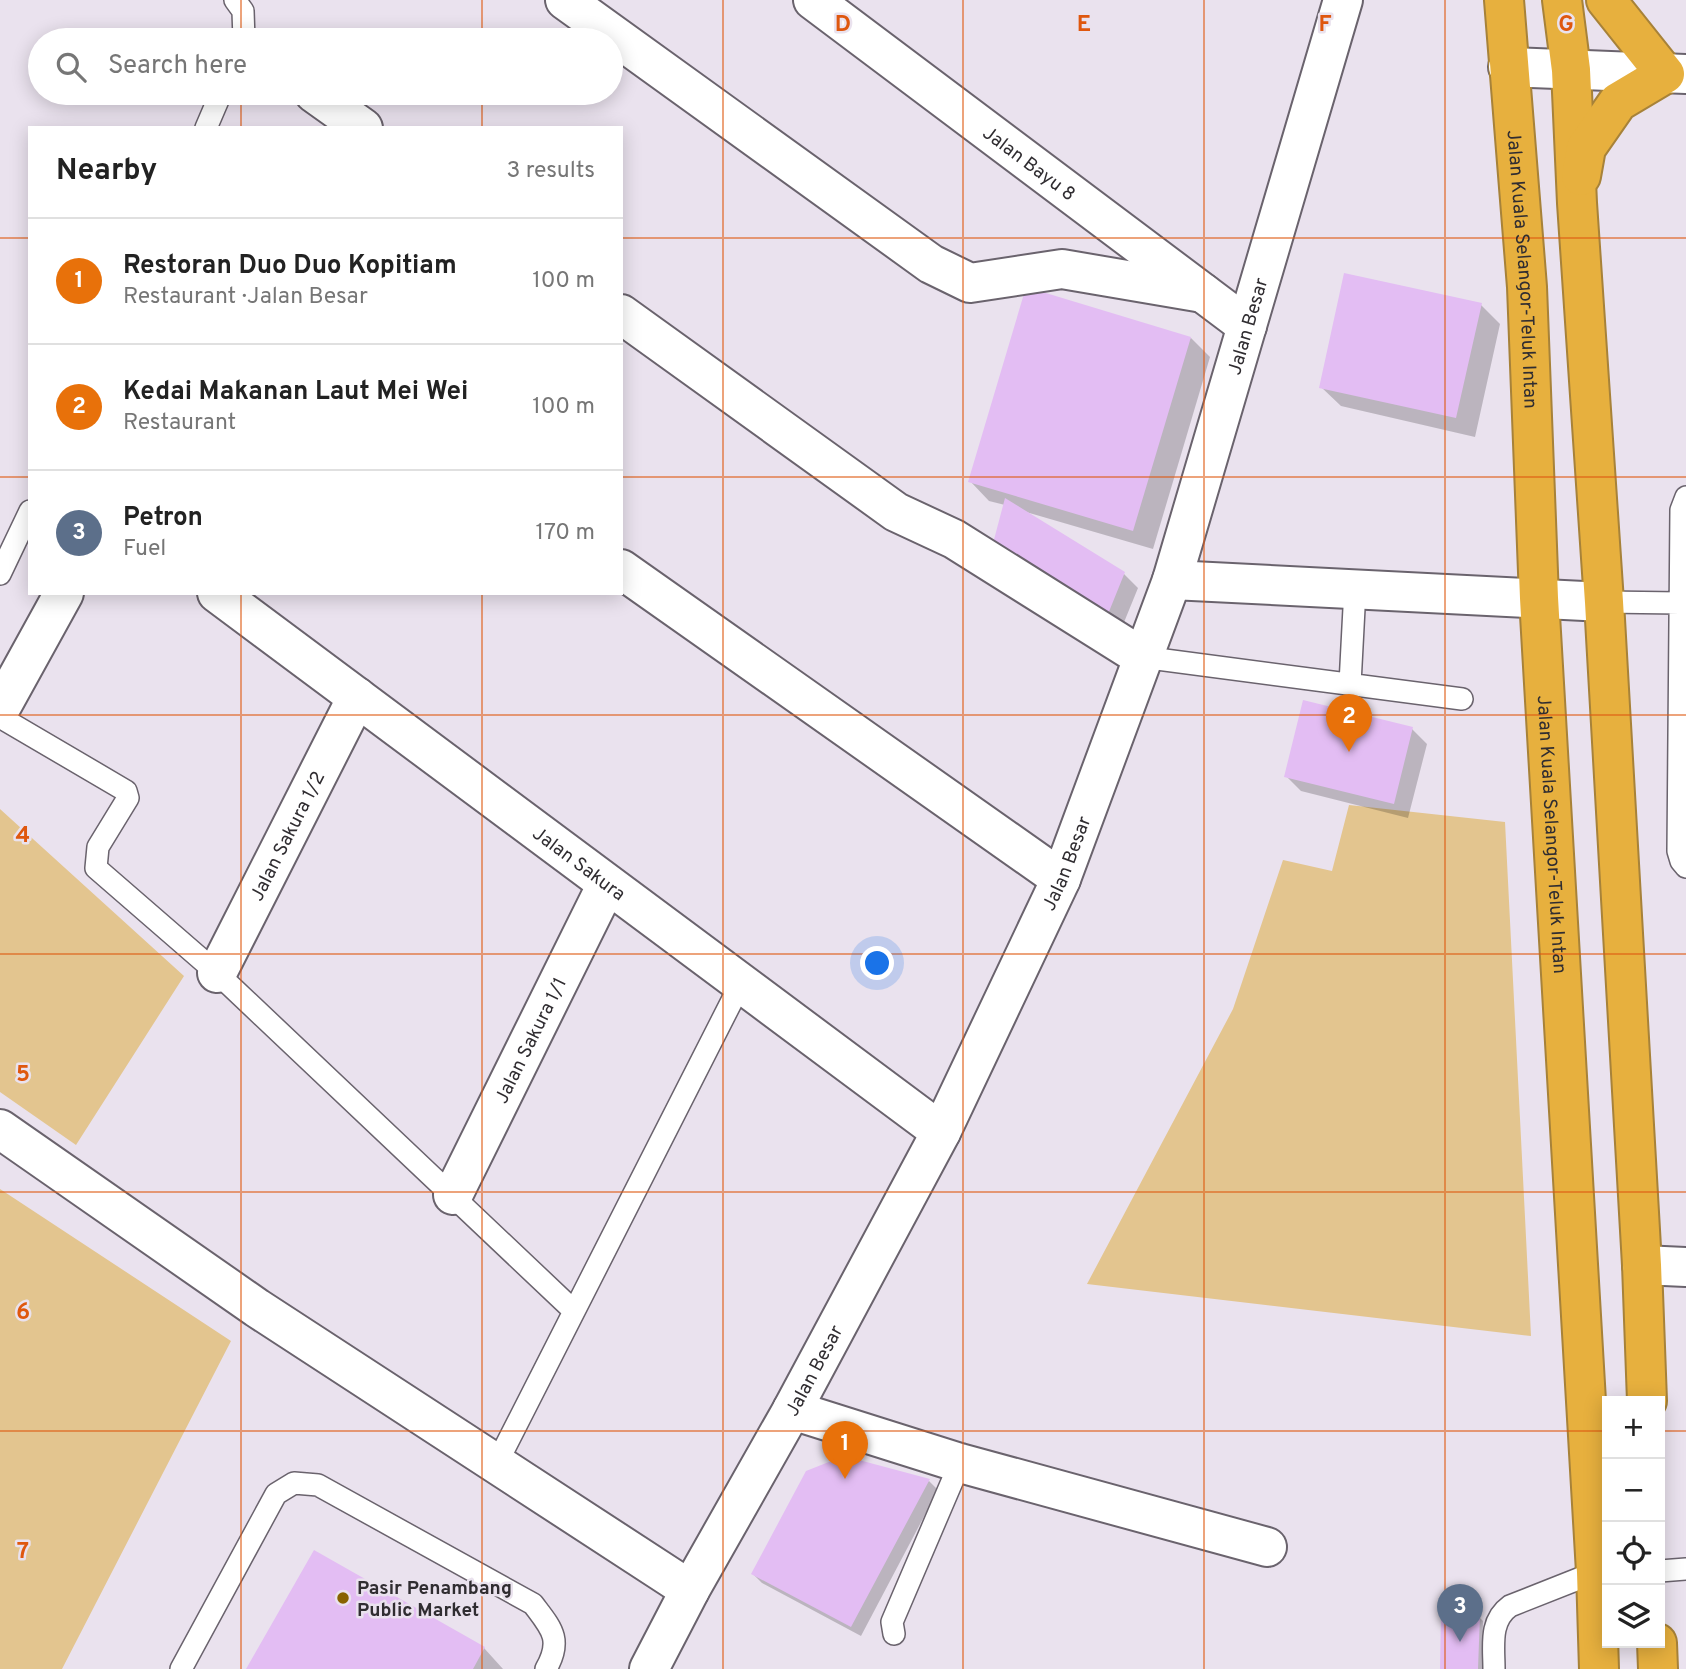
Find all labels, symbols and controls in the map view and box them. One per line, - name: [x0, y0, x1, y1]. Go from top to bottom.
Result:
- text: D: [835, 11, 851, 40]
- text: E: [1077, 11, 1091, 40]
- text: F: [1318, 11, 1332, 40]
- text: G: [1558, 11, 1574, 40]
- search box: [28, 28, 623, 105]
- icon: search: [52, 48, 90, 86]
- text: Search here: [108, 50, 247, 83]
- street label: Jalan Bayu 8: [977, 122, 1080, 207]
- street label: Jalan Kuala Selangor-Teluk Intan: [1500, 129, 1542, 409]
- text: Nearby: [56, 153, 157, 190]
- text: 3 results: [506, 157, 595, 186]
- text: Restoran Duo Duo Kopitiam: [123, 250, 457, 283]
- text: 1: [74, 267, 84, 296]
- text: 100 m: [532, 267, 595, 296]
- street label: Jalan Besar: [1223, 275, 1275, 378]
- text: Restaurant · Jalan Besar: [123, 283, 368, 312]
- text: Kedai Makanan Laut Mei Wei: [123, 376, 468, 409]
- text: 2: [72, 393, 86, 422]
- text: 100 m: [532, 393, 595, 422]
- text: Restaurant: [123, 409, 236, 438]
- text: Petron: [123, 502, 203, 535]
- text: 3: [72, 519, 86, 548]
- text: 170 m: [536, 519, 595, 548]
- text: Fuel: [123, 535, 166, 564]
- pin: 2: [1326, 694, 1372, 752]
- street label: Jalan Kuala Selangor-Teluk Intan: [1531, 694, 1571, 975]
- street label: Jalan Sakura 1/2: [246, 768, 331, 905]
- street label: Jalan Besar: [1038, 813, 1098, 915]
- text: 4: [16, 822, 30, 851]
- street label: Jalan Sakura: [527, 822, 630, 907]
- your location: [860, 946, 894, 980]
- street label: Jalan Sakura 1/1: [490, 974, 573, 1108]
- text: 5: [16, 1061, 30, 1090]
- text: 6: [16, 1299, 30, 1328]
- street label: Jalan Besar: [781, 1321, 850, 1421]
- map controls: [1602, 1396, 1665, 1648]
- button: +: [1602, 1396, 1665, 1459]
- pin: 1: [822, 1421, 868, 1479]
- button: −: [1602, 1459, 1665, 1522]
- button: locate: [1602, 1522, 1665, 1585]
- text: 7: [17, 1538, 29, 1567]
- place label: Pasir Penambang Public Market: [357, 1577, 512, 1623]
- pin: 3: [1437, 1584, 1483, 1642]
- button: layers: [1602, 1585, 1665, 1648]
- marker: Pasir Penambang Public Market: [335, 1590, 351, 1606]

